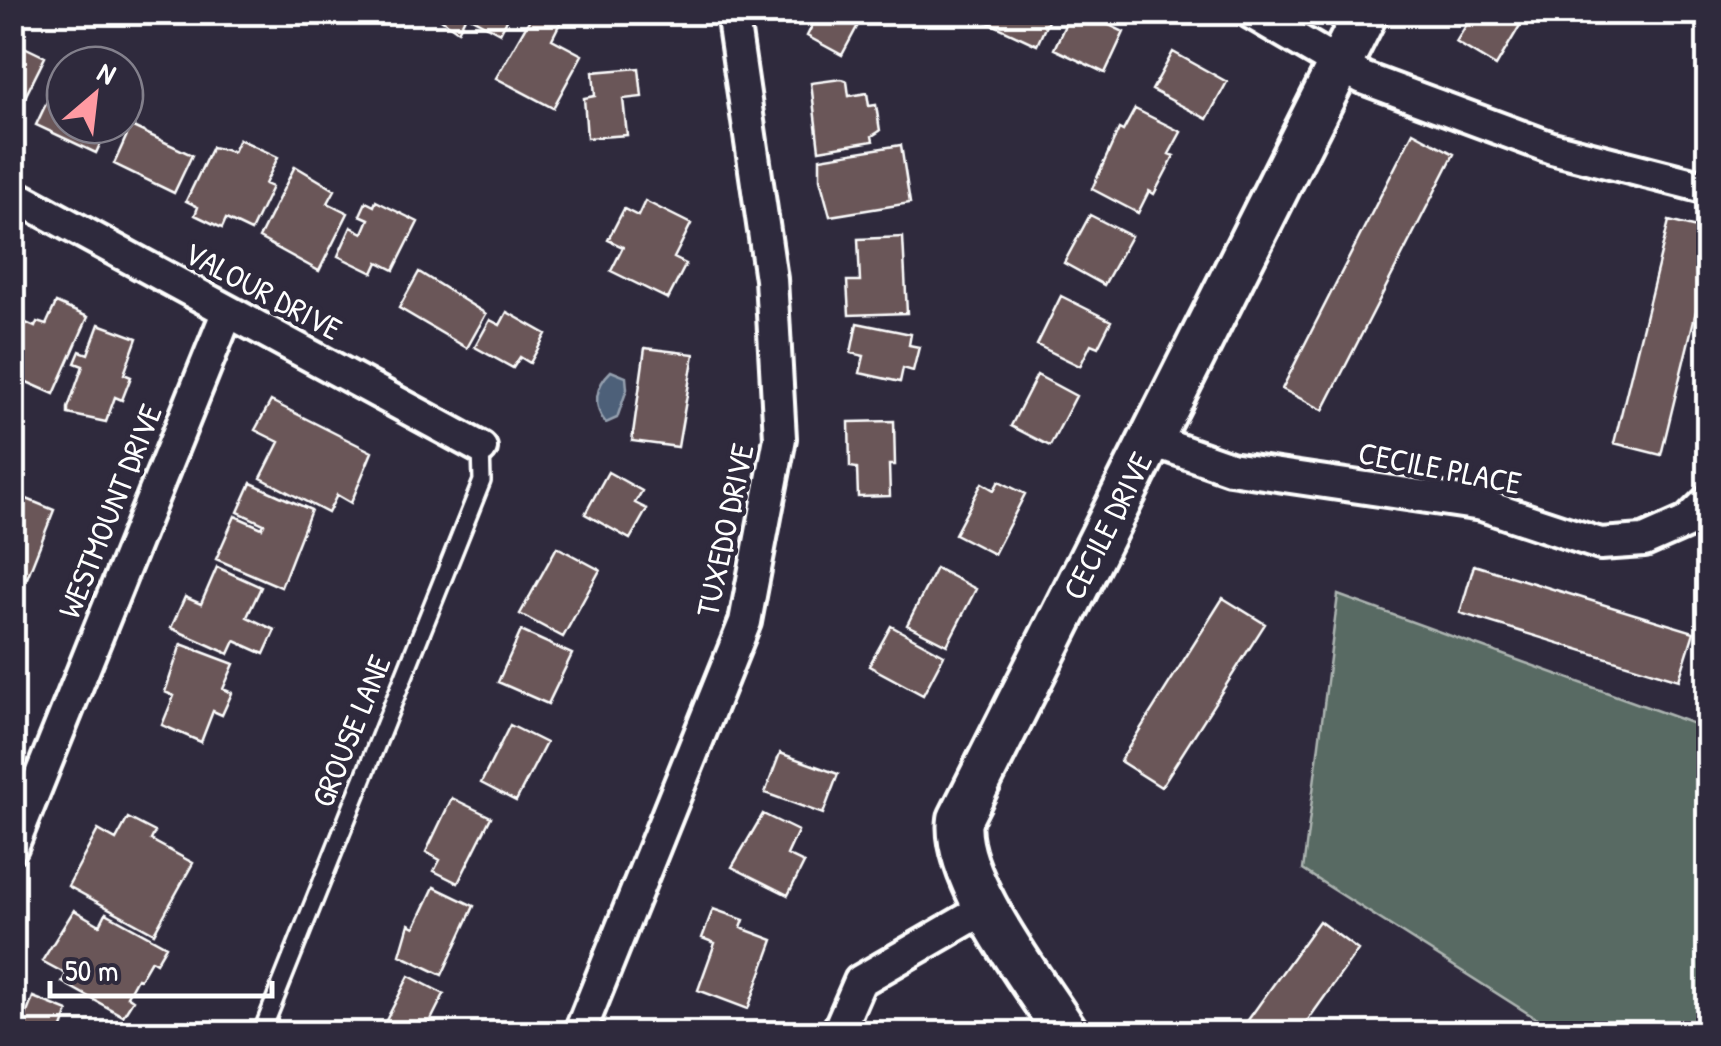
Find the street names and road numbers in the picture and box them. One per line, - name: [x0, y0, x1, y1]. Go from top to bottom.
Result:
- street label: VALOUR DRIVE: [177, 231, 349, 350]
- street label: WESTMOUNT DRIVE: [47, 398, 172, 624]
- street label: CECILE PLACE: [1355, 431, 1525, 504]
- street label: TUXEDO DRIVE: [685, 440, 764, 620]
- street label: CECILE DRIVE: [1052, 445, 1162, 607]
- street label: GROUSE LANE: [301, 649, 400, 813]

